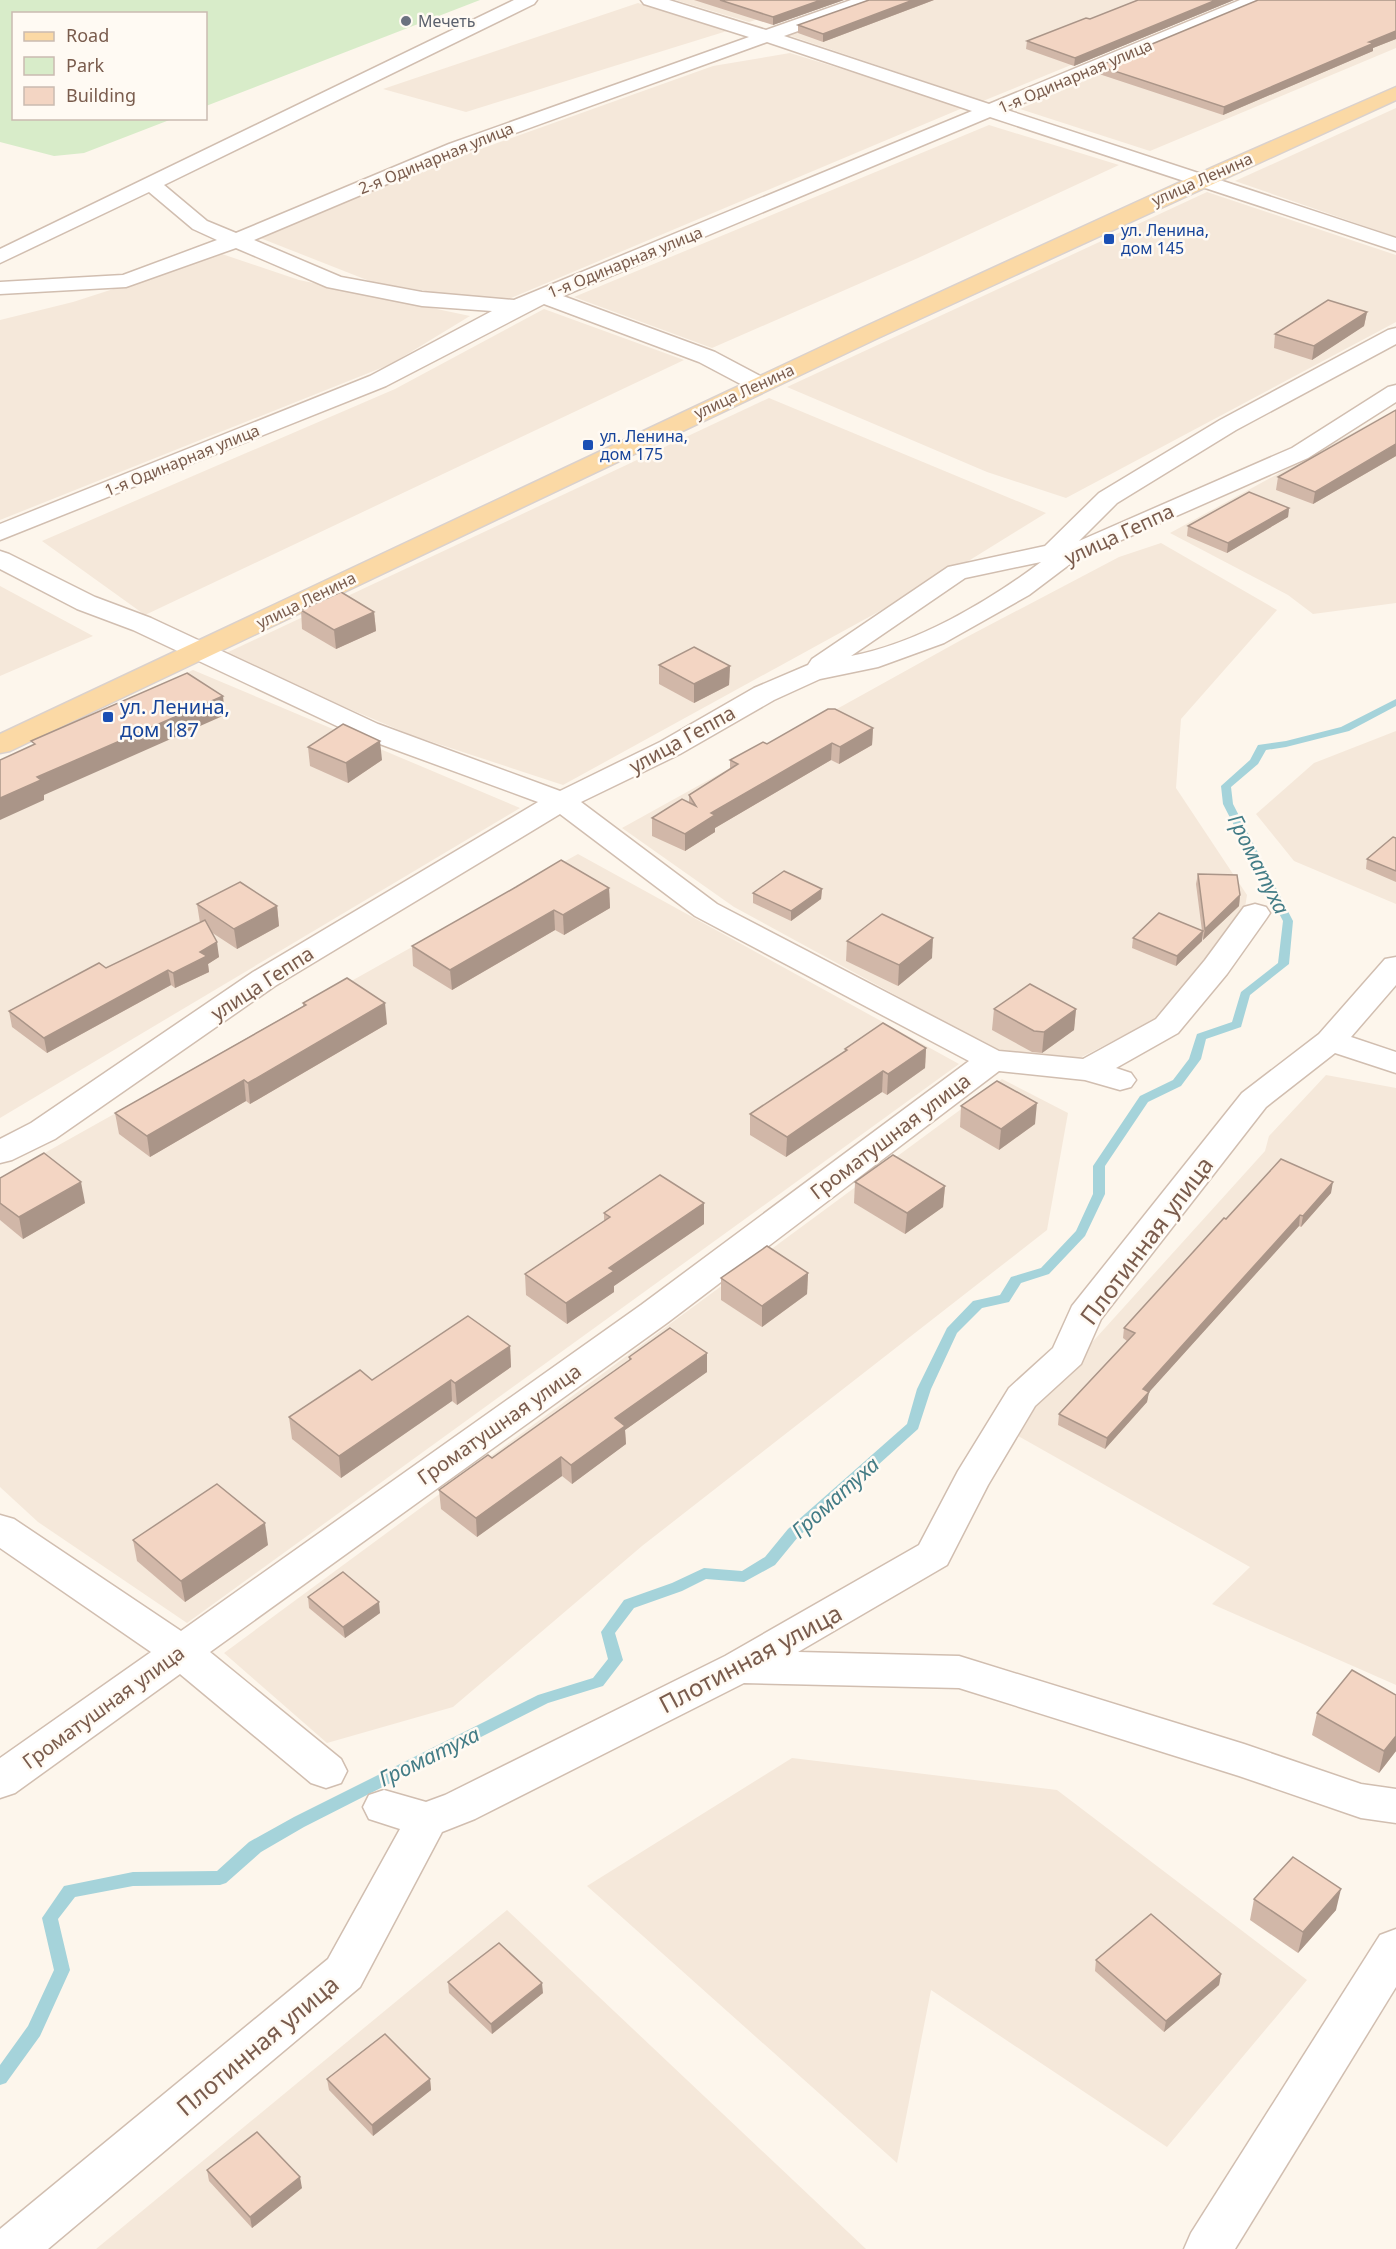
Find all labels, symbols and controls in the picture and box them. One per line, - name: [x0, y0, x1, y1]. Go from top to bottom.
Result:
- place label: Мечеть: [418, 10, 475, 32]
- legend: [12, 12, 207, 120]
- marker: Мечеть: [399, 14, 413, 28]
- text: Road: [66, 23, 109, 47]
- street label: 1-я Одинарная улица: [995, 34, 1155, 118]
- text: Park: [66, 53, 104, 77]
- text: Building: [66, 83, 136, 107]
- street label: 2-я Одинарная улица: [355, 117, 517, 199]
- street label: улица Ленина: [1148, 147, 1256, 211]
- place label: ул. Ленина, дом 145: [1121, 219, 1209, 259]
- street label: 1-я Одинарная улица: [544, 221, 706, 303]
- marker: ул. Ленина, дом 145: [1102, 232, 1116, 246]
- street label: улица Ленина: [690, 358, 798, 424]
- street label: 1-я Одинарная улица: [101, 419, 263, 501]
- place label: ул. Ленина, дом 175: [600, 425, 688, 465]
- marker: ул. Ленина, дом 175: [581, 438, 595, 452]
- street label: улица Геппа: [1060, 497, 1178, 571]
- street label: улица Ленина: [253, 566, 359, 634]
- place label: ул. Ленина, дом 187: [120, 693, 230, 743]
- street label: улица Геппа: [624, 699, 740, 779]
- marker: ул. Ленина, дом 187: [101, 710, 115, 724]
- water label: Громатуха: [1222, 809, 1296, 919]
- street label: улица Геппа: [205, 940, 319, 1026]
- street label: Громатушная улица: [804, 1067, 976, 1205]
- street label: Плотинная улица: [1072, 1149, 1220, 1331]
- street label: Громатушная улица: [412, 1357, 586, 1491]
- water label: Громатуха: [785, 1450, 885, 1544]
- street label: Плотинная улица: [653, 1596, 847, 1720]
- street label: Громатушная улица: [17, 1639, 189, 1775]
- water label: Громатуха: [374, 1719, 484, 1792]
- street label: Плотинная улица: [169, 1967, 345, 2123]

